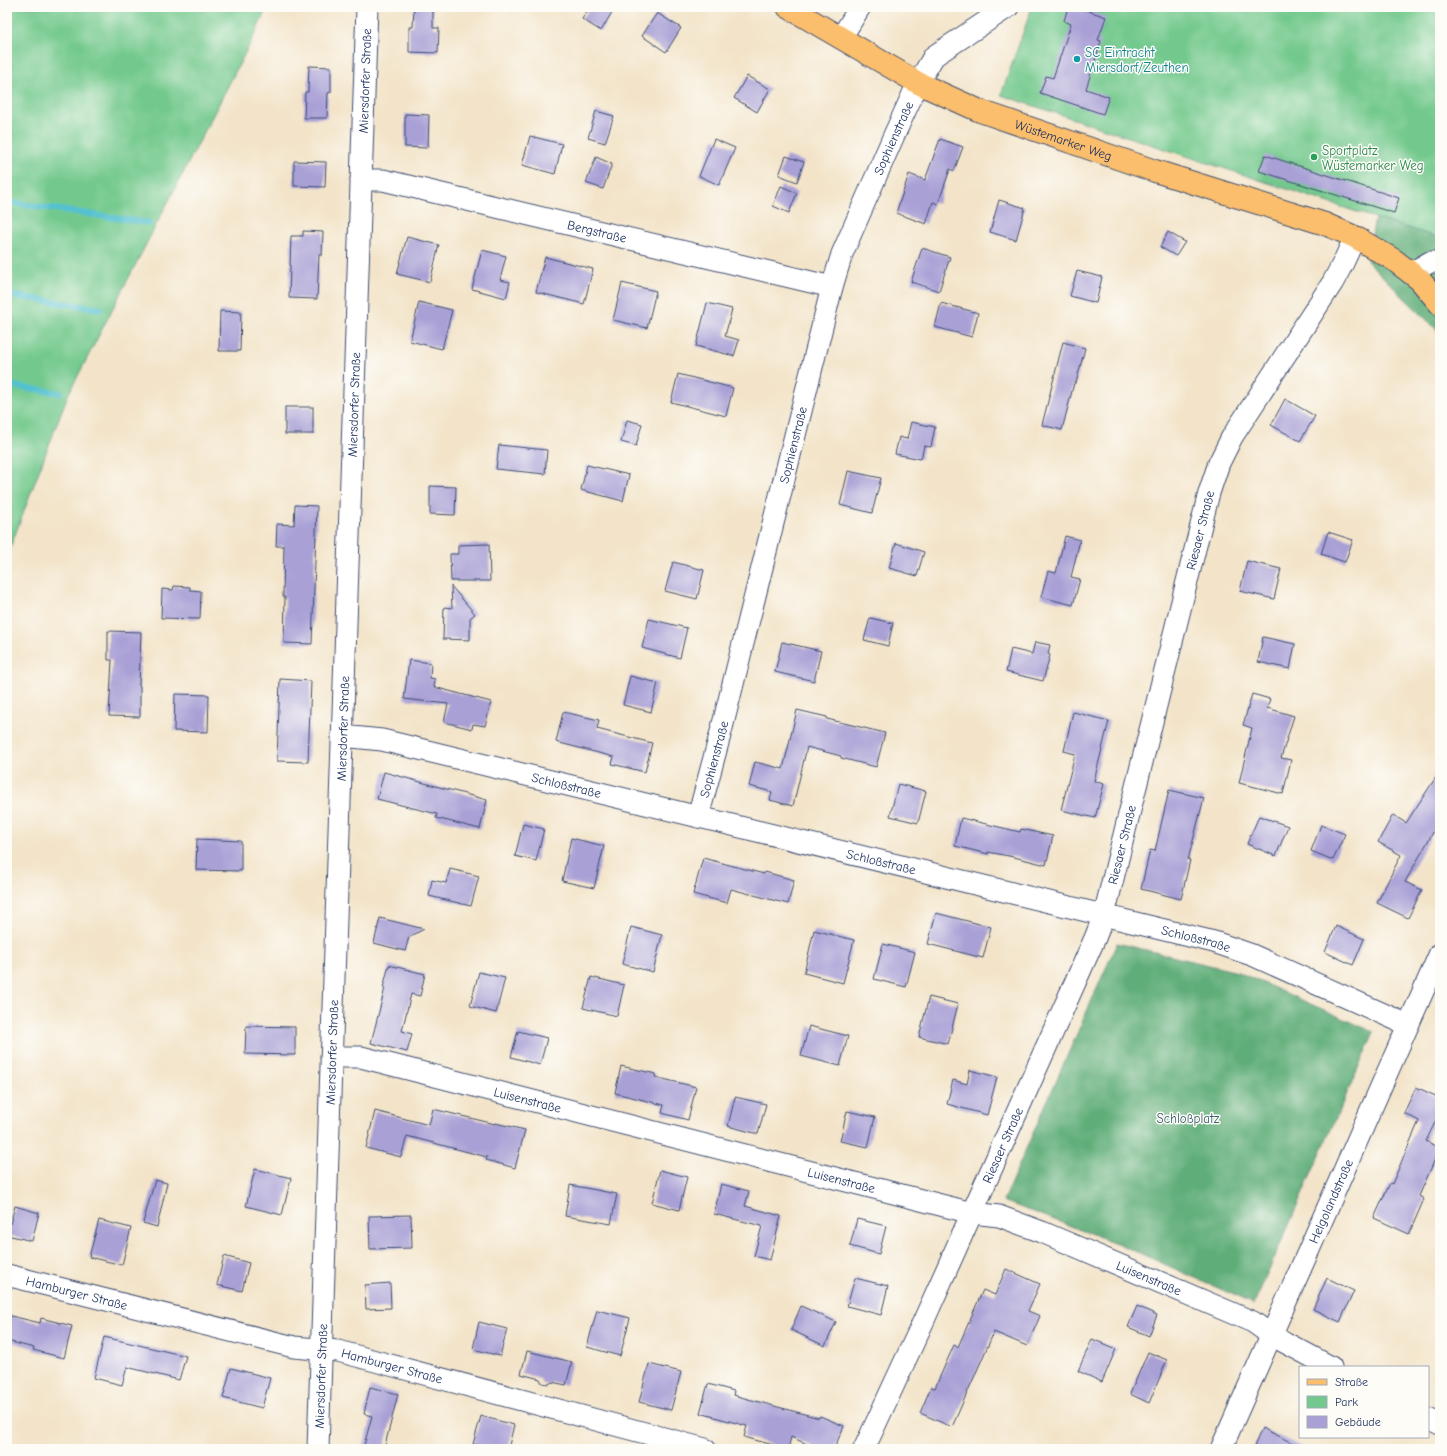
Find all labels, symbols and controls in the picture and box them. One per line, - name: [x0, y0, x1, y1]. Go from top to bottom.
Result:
- street label: Miersdorfer Straße: [356, 27, 374, 134]
- place label: SC Eintracht Miersdorf/Zeuthen: [1085, 45, 1189, 75]
- marker: SC Eintracht Miersdorf/Zeuthen: [1072, 54, 1082, 64]
- street label: Sophienstraße: [871, 99, 917, 177]
- street label: Wüstemarker Weg: [1013, 117, 1114, 164]
- place label: Sportplatz Wüstemarker Weg: [1322, 143, 1424, 173]
- marker: Sportplatz Wüstemarker Weg: [1309, 152, 1319, 162]
- street label: Bergstraße: [566, 217, 628, 246]
- street label: Miersdorfer Straße: [345, 351, 363, 457]
- street label: Sophienstraße: [776, 404, 810, 485]
- street label: Riesaer Straße: [1183, 489, 1217, 572]
- street label: Miersdorfer Straße: [334, 675, 352, 781]
- street label: Sophienstraße: [697, 719, 732, 799]
- street label: Schloßstraße: [530, 770, 603, 801]
- street label: Riesaer Straße: [1105, 803, 1139, 886]
- street label: Schloßstraße: [845, 846, 918, 878]
- street label: Schloßstraße: [1160, 922, 1233, 955]
- street label: Miersdorfer Straße: [323, 999, 341, 1105]
- street label: Luisenstraße: [492, 1084, 563, 1116]
- street label: Riesaer Straße: [979, 1105, 1026, 1185]
- park label: Schloßplatz: [1157, 1111, 1220, 1126]
- street label: Helgolandstraße: [1306, 1156, 1356, 1246]
- street label: Luisenstraße: [806, 1164, 877, 1196]
- street label: Luisenstraße: [1114, 1258, 1184, 1299]
- street label: Hamburger Straße: [24, 1273, 130, 1313]
- street label: Miersdorfer Straße: [312, 1323, 330, 1429]
- street label: Hamburger Straße: [340, 1345, 445, 1387]
- legend: [1299, 1366, 1429, 1438]
- text: Straße: [1335, 1375, 1368, 1389]
- text: Park: [1335, 1395, 1358, 1409]
- text: Gebäude: [1335, 1415, 1381, 1429]

